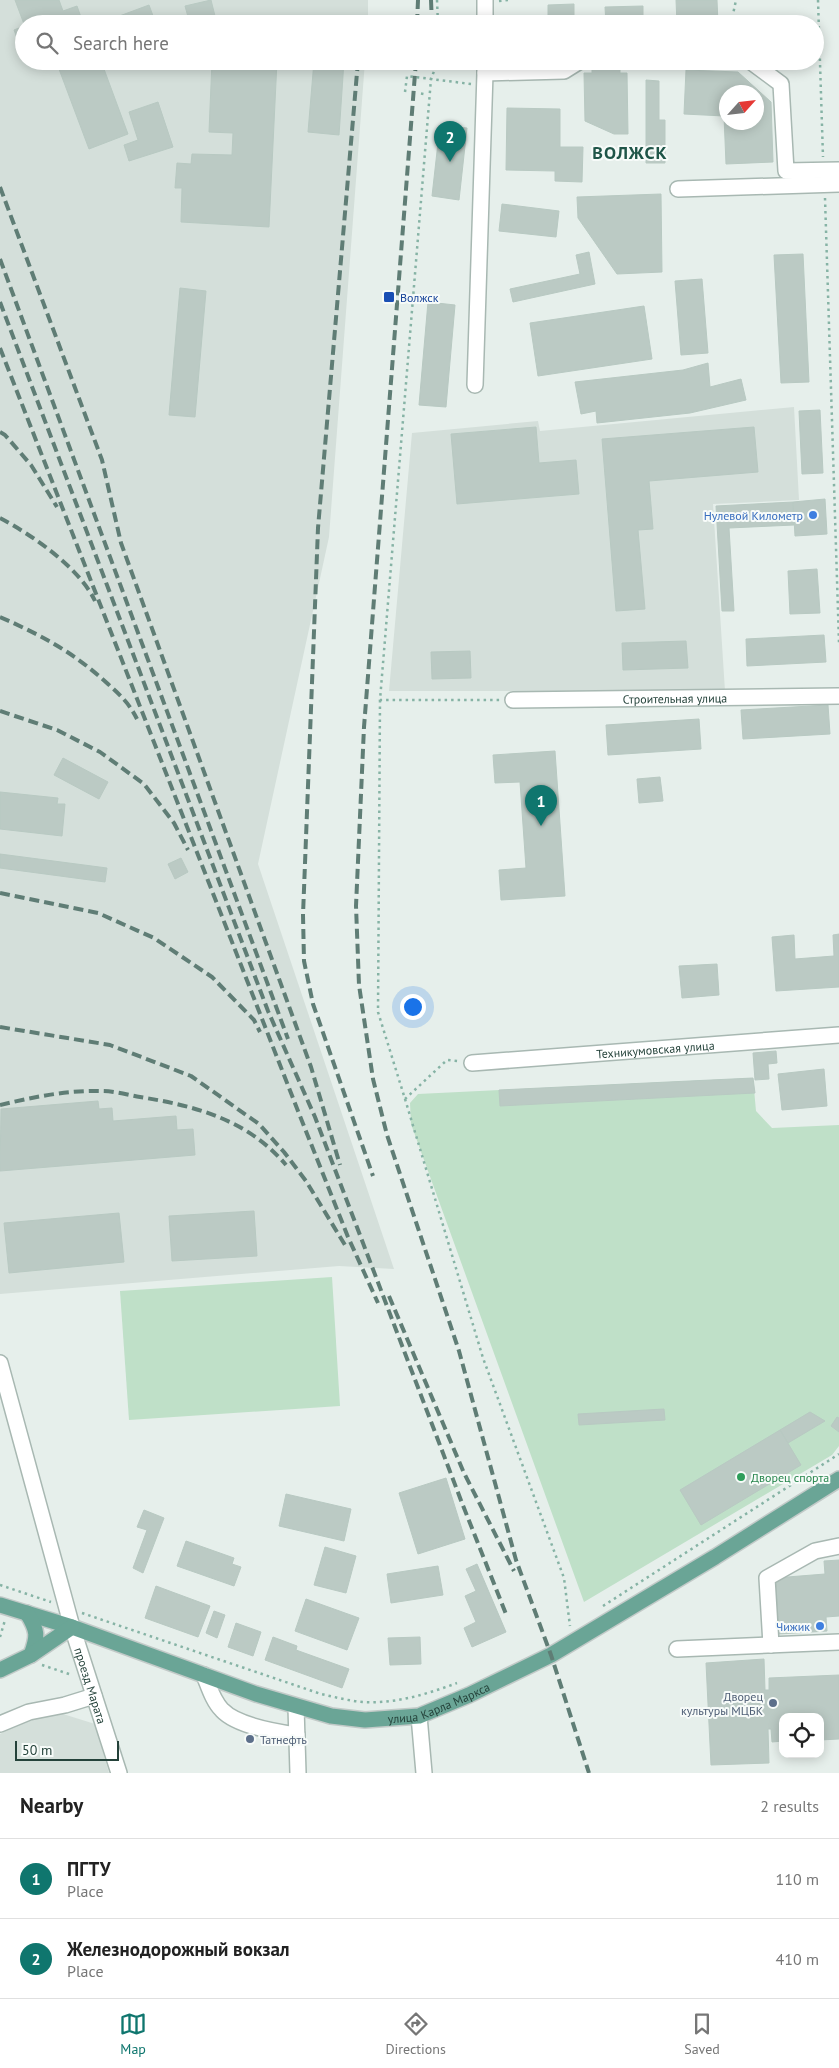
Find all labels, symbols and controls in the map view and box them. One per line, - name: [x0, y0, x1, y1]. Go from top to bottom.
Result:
- search box: [15, 15, 824, 70]
- icon: search: [33, 29, 61, 57]
- text: Search here: [73, 31, 169, 55]
- north arrow: [719, 85, 764, 130]
- pin: 2: [434, 121, 466, 162]
- district label: ВОЛЖСК: [592, 141, 668, 164]
- marker: Волжск: [382, 290, 396, 304]
- place label: Волжск: [400, 290, 439, 305]
- place label: Нулевой Километр: [704, 508, 803, 523]
- marker: Нулевой Километр: [807, 509, 819, 521]
- street label: Строительная улица: [623, 690, 727, 706]
- pin: 1: [525, 785, 557, 826]
- your location: [400, 994, 426, 1020]
- street label: Техникумовская улица: [596, 1037, 715, 1061]
- place label: Дворец спорта: [751, 1470, 829, 1485]
- marker: Дворец спорта: [735, 1471, 747, 1483]
- place label: Чижик: [776, 1619, 810, 1634]
- marker: Чижик: [814, 1620, 826, 1632]
- street label: проезд Марата: [72, 1645, 110, 1725]
- street label: улица Карла Маркса: [387, 1679, 492, 1726]
- place label: Дворец культуры МЦБК: [681, 1689, 763, 1718]
- marker: Дворец культуры МЦБК: [767, 1697, 779, 1709]
- map controls: [779, 1713, 824, 1758]
- button: locate: [779, 1713, 824, 1758]
- place label: Татнефть: [260, 1732, 307, 1747]
- marker: Татнефть: [244, 1733, 256, 1745]
- scale bar: [15, 1738, 119, 1761]
- text: 50 m: [22, 1741, 52, 1759]
- text: Nearby: [20, 1792, 83, 1819]
- text: 2 results: [760, 1796, 819, 1816]
- text: ПГТУ: [67, 1857, 110, 1881]
- text: 1: [31, 1869, 41, 1889]
- text: 110 m: [776, 1869, 819, 1889]
- text: Place: [67, 1881, 104, 1901]
- text: Железнодорожный вокзал: [67, 1937, 290, 1961]
- text: 2: [31, 1949, 41, 1969]
- text: 410 m: [776, 1949, 819, 1969]
- text: Place: [67, 1961, 104, 1981]
- tab: Map: [119, 2010, 147, 2058]
- tab: Directions: [385, 2010, 446, 2058]
- tab: Saved: [684, 2010, 720, 2058]

